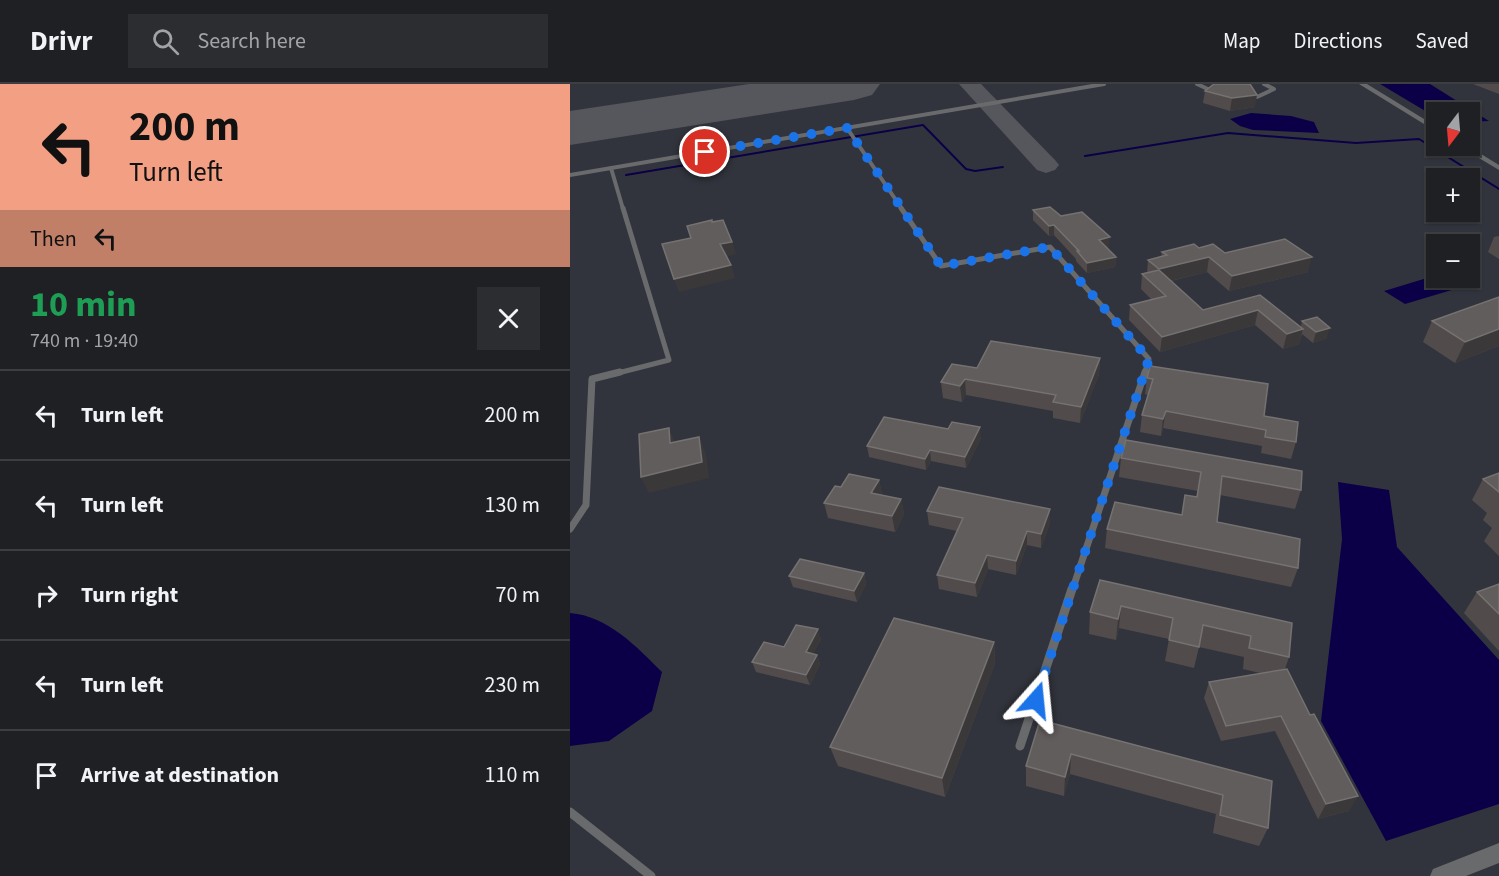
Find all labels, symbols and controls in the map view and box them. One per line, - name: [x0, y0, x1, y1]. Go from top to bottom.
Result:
- search box: [128, 14, 548, 68]
- text: Drivr: [30, 21, 92, 61]
- icon: search: [149, 25, 182, 58]
- text: Search here: [197, 25, 306, 57]
- text: Map: [1223, 26, 1261, 56]
- text: Directions: [1294, 26, 1382, 56]
- text: Saved: [1415, 26, 1469, 56]
- text: 200 m: [129, 97, 240, 157]
- north arrow: [1426, 102, 1480, 156]
- map controls: [1426, 102, 1480, 288]
- icon: left: [30, 108, 108, 186]
- pin: [679, 126, 730, 177]
- icon: arrive: [688, 135, 721, 168]
- text: Turn left: [129, 153, 223, 192]
- button: +: [1426, 168, 1480, 222]
- icon: left: [89, 222, 122, 255]
- text: Then: [30, 223, 77, 255]
- button: −: [1426, 234, 1480, 288]
- text: 10 min: [30, 279, 137, 330]
- button: close: [477, 287, 540, 350]
- text: 740 m · 19:40: [30, 327, 138, 355]
- icon: left: [30, 399, 63, 432]
- text: Turn left: [81, 399, 163, 431]
- text: 200 m: [485, 399, 540, 431]
- icon: left: [30, 489, 63, 522]
- text: Turn left: [81, 489, 163, 521]
- text: 130 m: [485, 489, 540, 521]
- icon: right: [30, 579, 63, 612]
- text: Turn right: [81, 579, 178, 611]
- text: 70 m: [495, 579, 540, 611]
- position arrow: [1004, 668, 1068, 732]
- icon: left: [30, 669, 63, 702]
- text: Turn left: [81, 669, 163, 701]
- text: 230 m: [485, 669, 540, 701]
- icon: arrive: [30, 759, 63, 792]
- text: Arrive at destination: [81, 759, 279, 791]
- text: 110 m: [485, 759, 540, 791]

